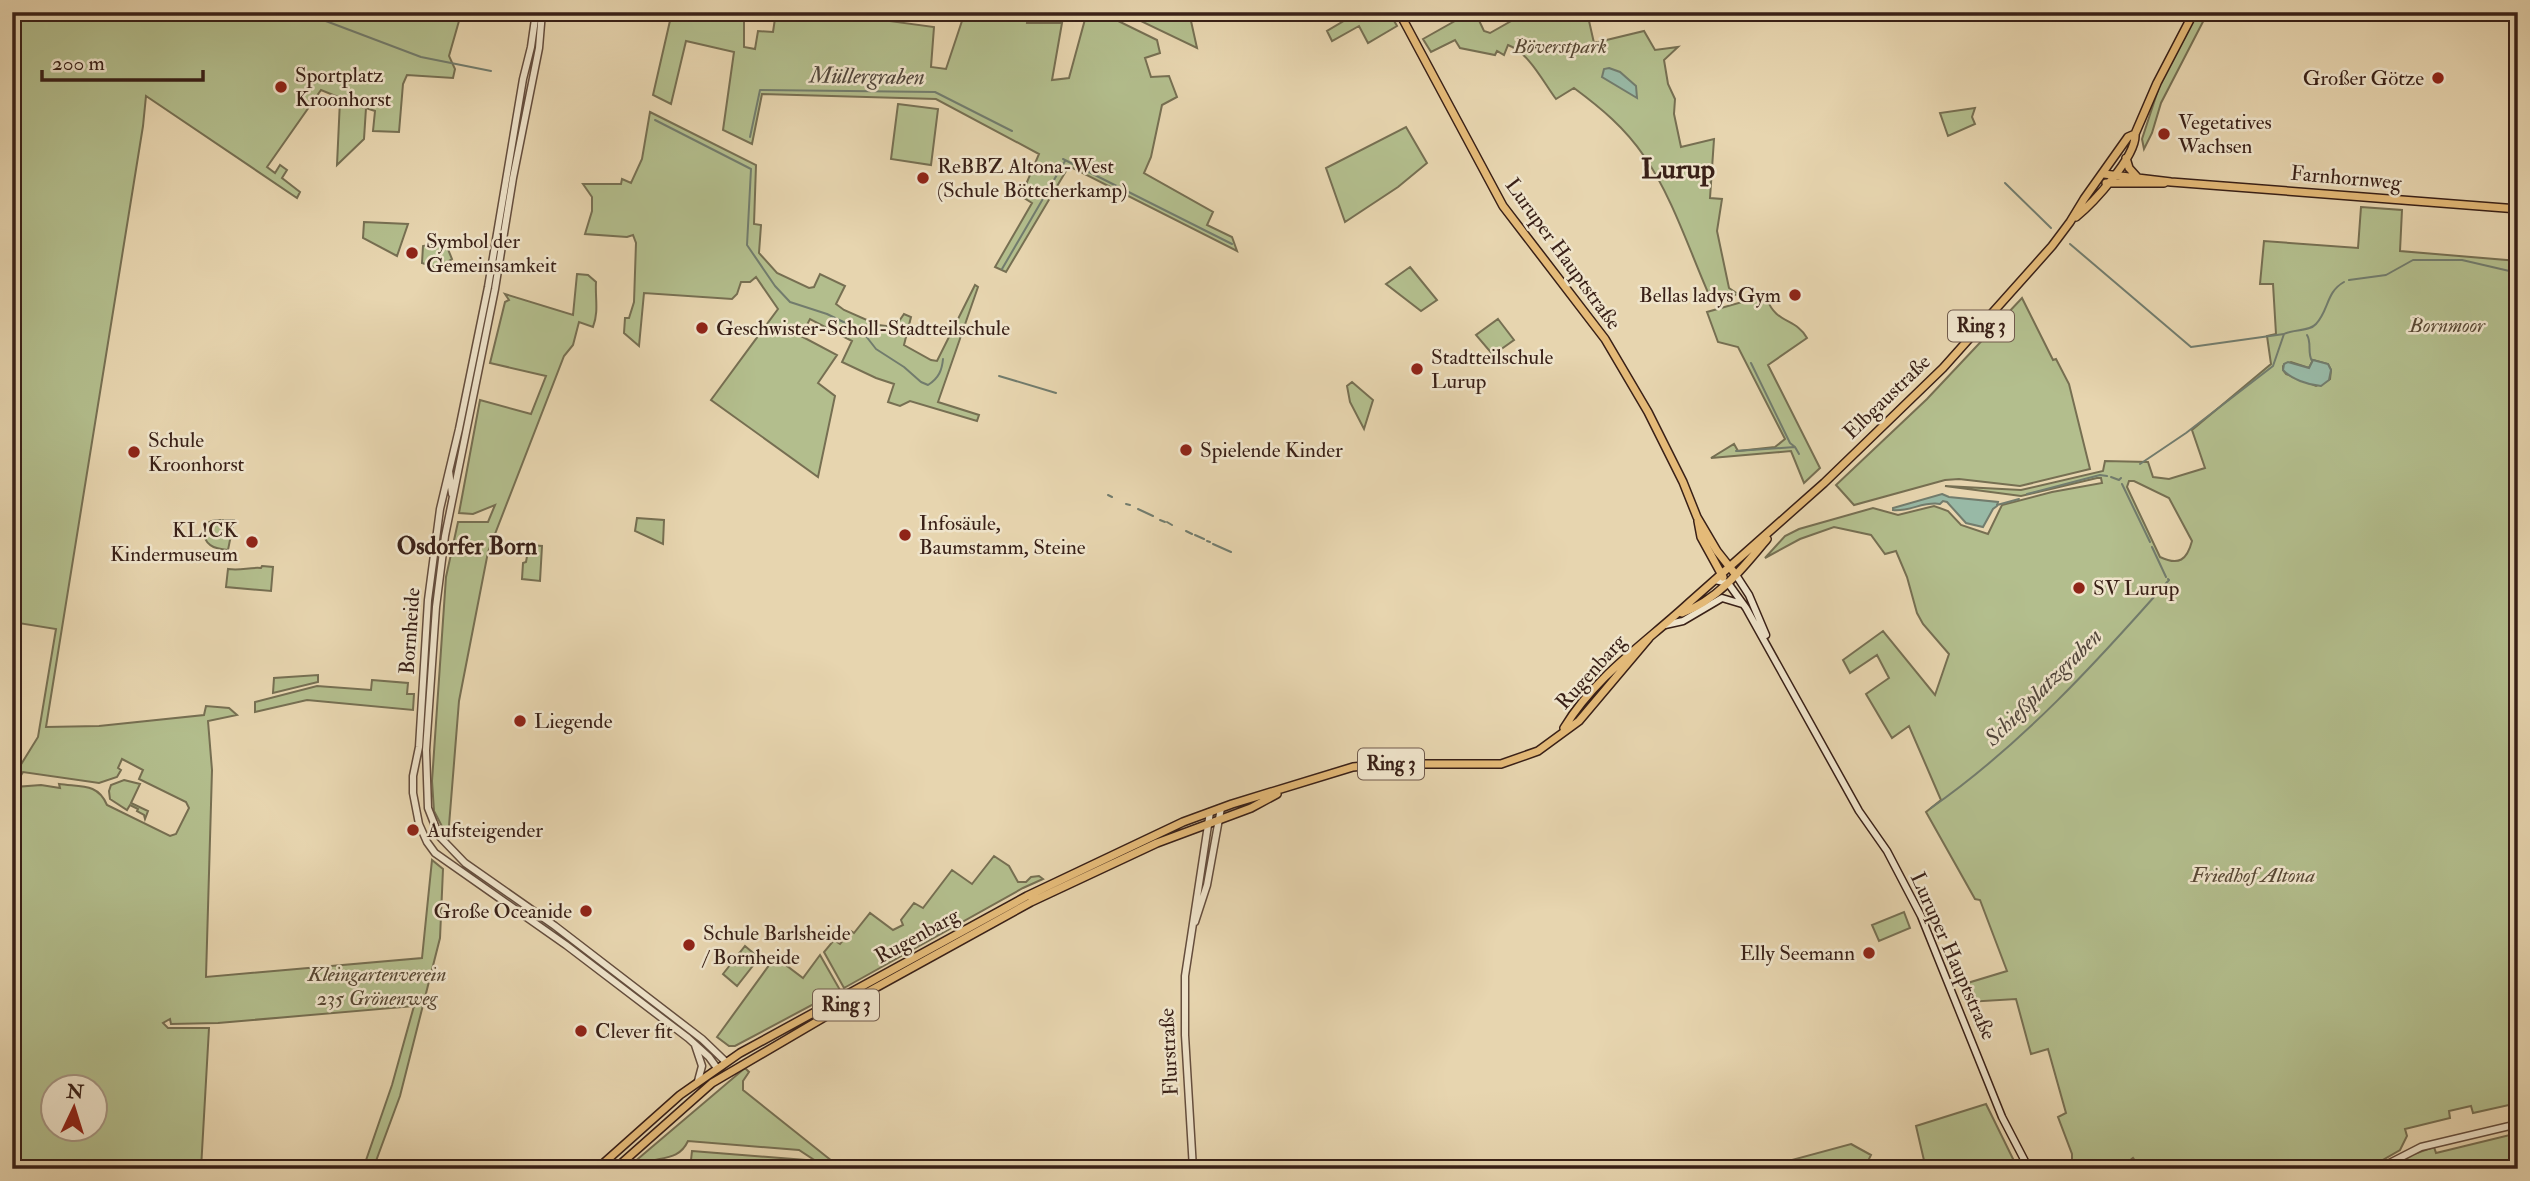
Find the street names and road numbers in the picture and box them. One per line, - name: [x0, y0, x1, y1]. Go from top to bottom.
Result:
- street label: Farnhornweg: [2289, 160, 2403, 196]
- street label: Luruper Hauptstraße: [1499, 173, 1627, 335]
- road number: Ring 3: [1948, 310, 2014, 342]
- street label: Elbgaustraße: [1838, 349, 1937, 445]
- street label: Bornheide: [394, 586, 427, 675]
- street label: Rugenbarg: [1550, 628, 1632, 715]
- road number: Ring 3: [1358, 748, 1424, 779]
- street label: Luruper Hauptstraße: [1904, 868, 2002, 1044]
- street label: Rugenbarg: [870, 901, 965, 970]
- road number: Ring 3: [813, 990, 879, 1021]
- street label: Flurstraße: [1153, 1007, 1185, 1097]

